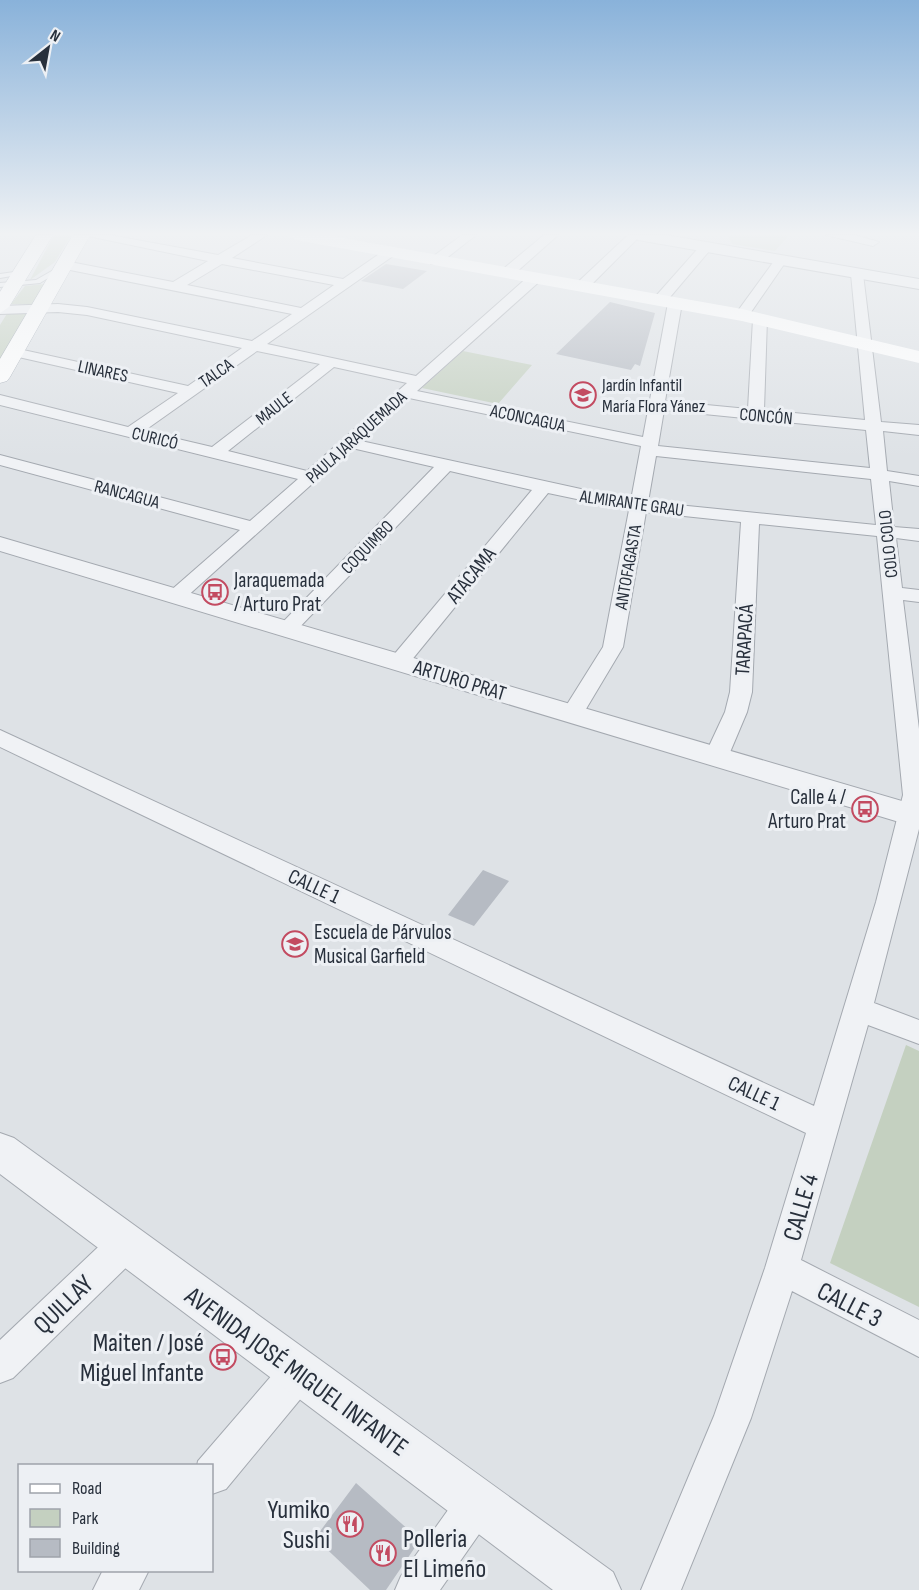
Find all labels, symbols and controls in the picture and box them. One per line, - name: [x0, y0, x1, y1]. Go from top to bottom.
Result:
- north arrow: [18, 18, 78, 78]
- text: N: [46, 26, 64, 47]
- street label: TALCA: [195, 354, 238, 393]
- street label: LINARES: [76, 356, 130, 387]
- place label: Jardín Infantil María Flora Yánez: [601, 375, 706, 417]
- school or university icon: Jardín Infantil María Flora Yánez: [568, 380, 598, 410]
- street label: MAULE: [252, 387, 297, 429]
- street label: PAULA JARAQUEMADA: [302, 387, 411, 488]
- street label: ACONCAGUA: [488, 400, 568, 437]
- street label: CONCÓN: [738, 404, 793, 429]
- street label: CURICÓ: [129, 423, 180, 454]
- street label: RANCAGUA: [92, 476, 162, 513]
- street label: ALMIRANTE GRAU: [577, 486, 685, 521]
- street label: COLO COLO: [874, 509, 903, 579]
- street label: COQUIMBO: [337, 516, 398, 579]
- street label: ANTOFAGASTA: [611, 523, 646, 612]
- street label: ATACAMA: [441, 541, 502, 609]
- place label: Jaraquemada / Arturo Prat: [233, 568, 325, 617]
- bus stop icon: Jaraquemada / Arturo Prat: [200, 577, 230, 607]
- street label: TARAPACÁ: [730, 603, 759, 676]
- street label: ARTURO PRAT: [410, 654, 510, 707]
- place label: Calle 4 / Arturo Prat: [767, 785, 846, 834]
- bus stop icon: Calle 4 / Arturo Prat: [850, 794, 880, 824]
- street label: CALLE 1: [284, 864, 344, 909]
- place label: Escuela de Párvulos Musical Garfield: [314, 920, 452, 969]
- school or university icon: Escuela de Párvulos Musical Garfield: [280, 929, 310, 959]
- street label: CALLE 1: [724, 1071, 784, 1116]
- street label: CALLE 4: [777, 1170, 826, 1245]
- street label: QUILLAY: [28, 1269, 101, 1341]
- street label: CALLE 3: [812, 1276, 887, 1335]
- street label: AVENIDA JOSÉ MIGUEL INFANTE: [178, 1280, 414, 1463]
- place label: Maiten / José Miguel Infante: [80, 1328, 204, 1389]
- bus stop icon: Maiten / José Miguel Infante: [208, 1342, 238, 1372]
- legend: [18, 1464, 213, 1572]
- text: Road: [72, 1478, 102, 1499]
- place label: Yumiko Sushi: [267, 1495, 330, 1556]
- text: Park: [72, 1508, 98, 1529]
- restaurant icon: Yumiko Sushi: [335, 1509, 365, 1539]
- place label: Polleria El Limeño: [403, 1524, 486, 1585]
- text: Building: [72, 1538, 120, 1559]
- restaurant icon: Polleria El Limeño: [368, 1538, 398, 1568]

